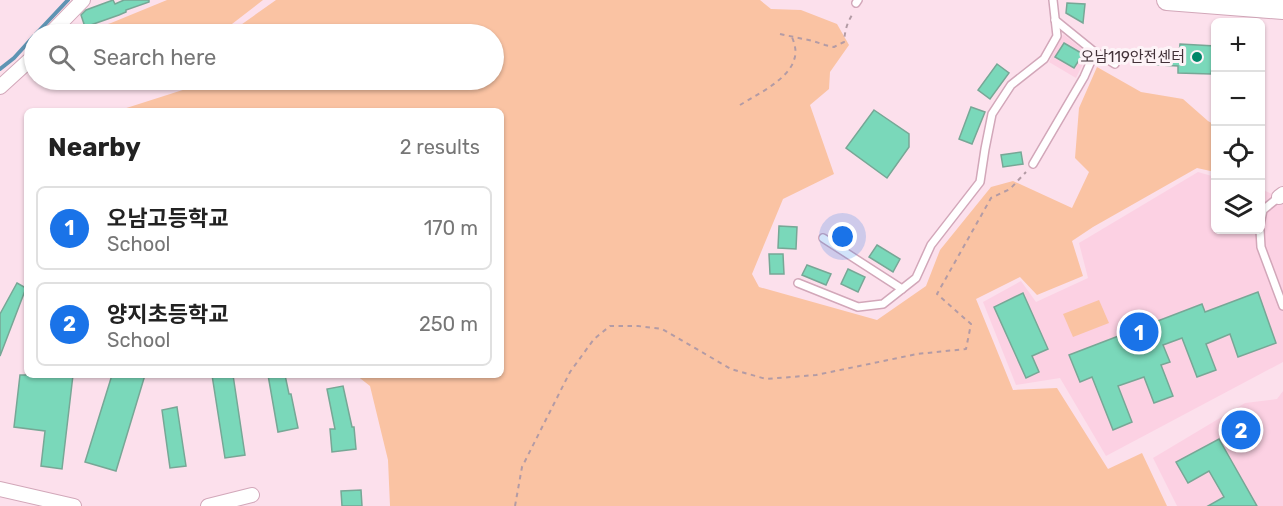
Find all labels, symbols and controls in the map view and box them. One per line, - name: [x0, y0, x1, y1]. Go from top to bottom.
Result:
- map controls: [1211, 18, 1265, 234]
- button: +: [1211, 18, 1265, 72]
- search box: [24, 24, 504, 90]
- icon: search: [45, 41, 78, 74]
- text: Search here: [93, 44, 216, 71]
- place label: 오남119안전센터: [1080, 48, 1185, 66]
- marker: 오남119안전센터: [1190, 50, 1204, 64]
- button: −: [1211, 72, 1265, 126]
- button: locate: [1211, 126, 1265, 180]
- text: Nearby: [48, 132, 141, 163]
- text: 2 results: [400, 135, 480, 159]
- button: layers: [1211, 180, 1265, 234]
- text: 오남고등학교: [107, 205, 228, 232]
- text: 1: [65, 216, 74, 240]
- text: 170 m: [424, 216, 478, 240]
- your location: [828, 222, 857, 251]
- text: School: [107, 232, 170, 256]
- text: 양지초등학교: [107, 301, 228, 328]
- pin: 1: [1120, 310, 1158, 354]
- text: 2: [63, 312, 76, 336]
- text: 250 m: [419, 312, 478, 336]
- text: School: [107, 328, 170, 352]
- pin: 2: [1222, 408, 1260, 452]

